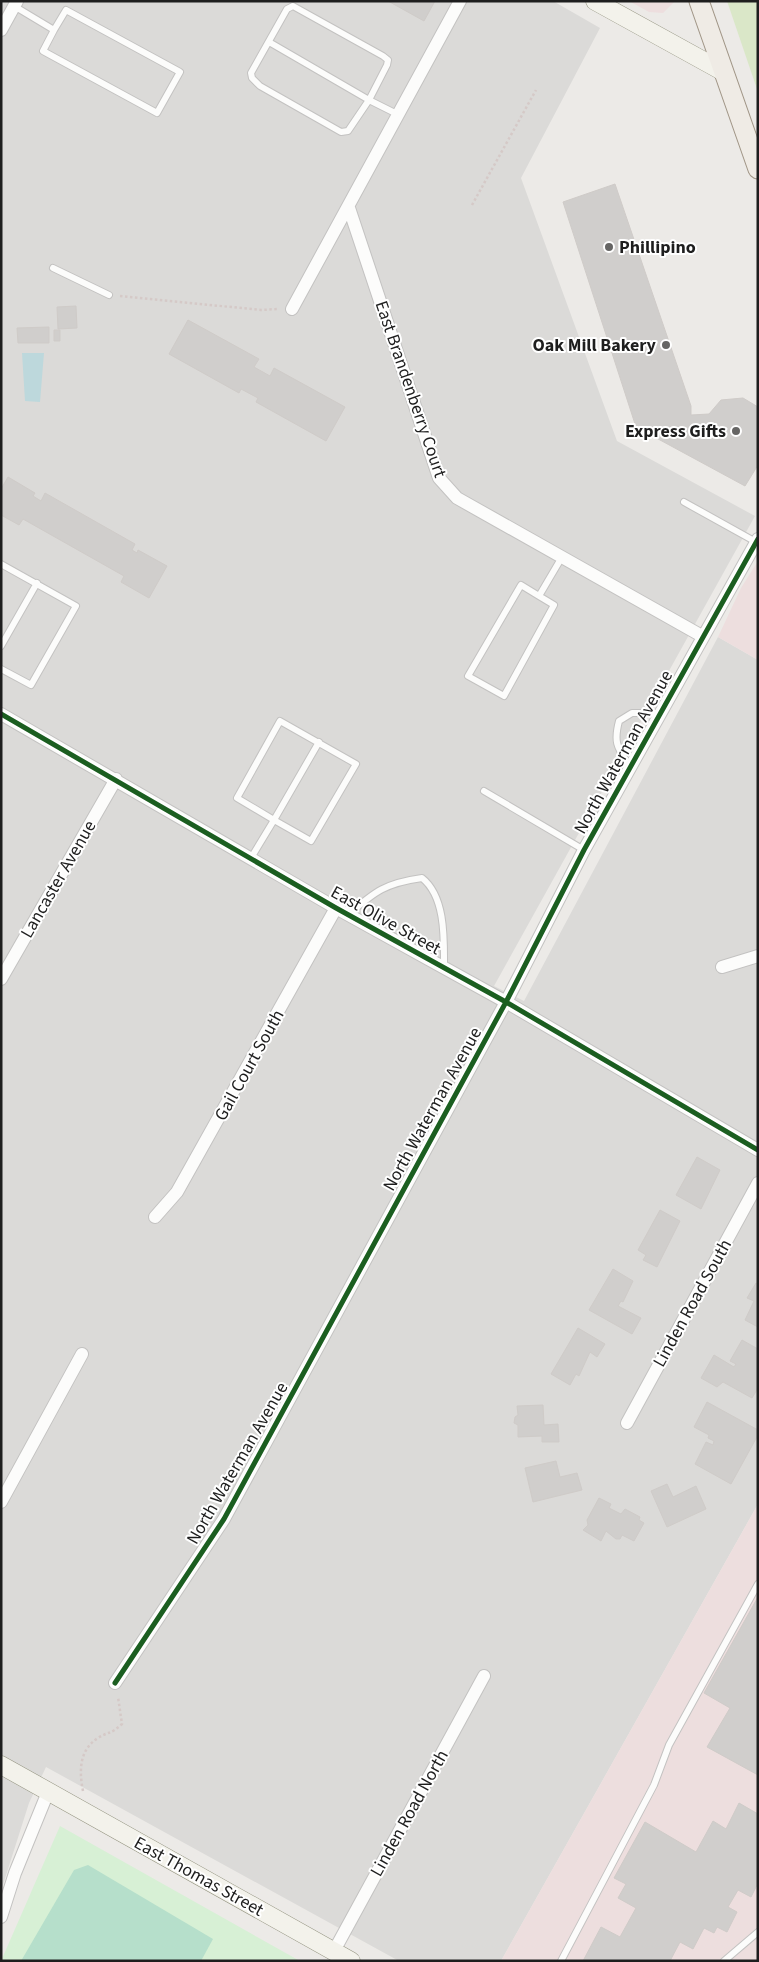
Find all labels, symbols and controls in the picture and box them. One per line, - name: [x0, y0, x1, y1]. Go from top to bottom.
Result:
- place label: Phillipino: [619, 235, 696, 260]
- marker: Phillipino: [603, 241, 615, 253]
- street label: East Brandenberry Court: [369, 297, 453, 481]
- place label: Oak Mill Bakery: [532, 333, 657, 358]
- marker: Oak Mill Bakery: [660, 339, 672, 351]
- place label: Express Gifts: [625, 419, 726, 444]
- marker: Express Gifts: [730, 425, 742, 437]
- street label: North Waterman Avenue: [568, 666, 679, 839]
- street label: Lancaster Avenue: [15, 816, 102, 943]
- street label: East Olive Street: [326, 880, 445, 961]
- street label: Gail Court South: [209, 1005, 290, 1125]
- street label: North Waterman Avenue: [377, 1023, 488, 1196]
- street label: Linden Road South: [647, 1235, 738, 1372]
- street label: North Waterman Avenue: [181, 1377, 294, 1549]
- street label: Linden Road North: [364, 1745, 455, 1881]
- street label: East Thomas Street: [129, 1830, 268, 1922]

